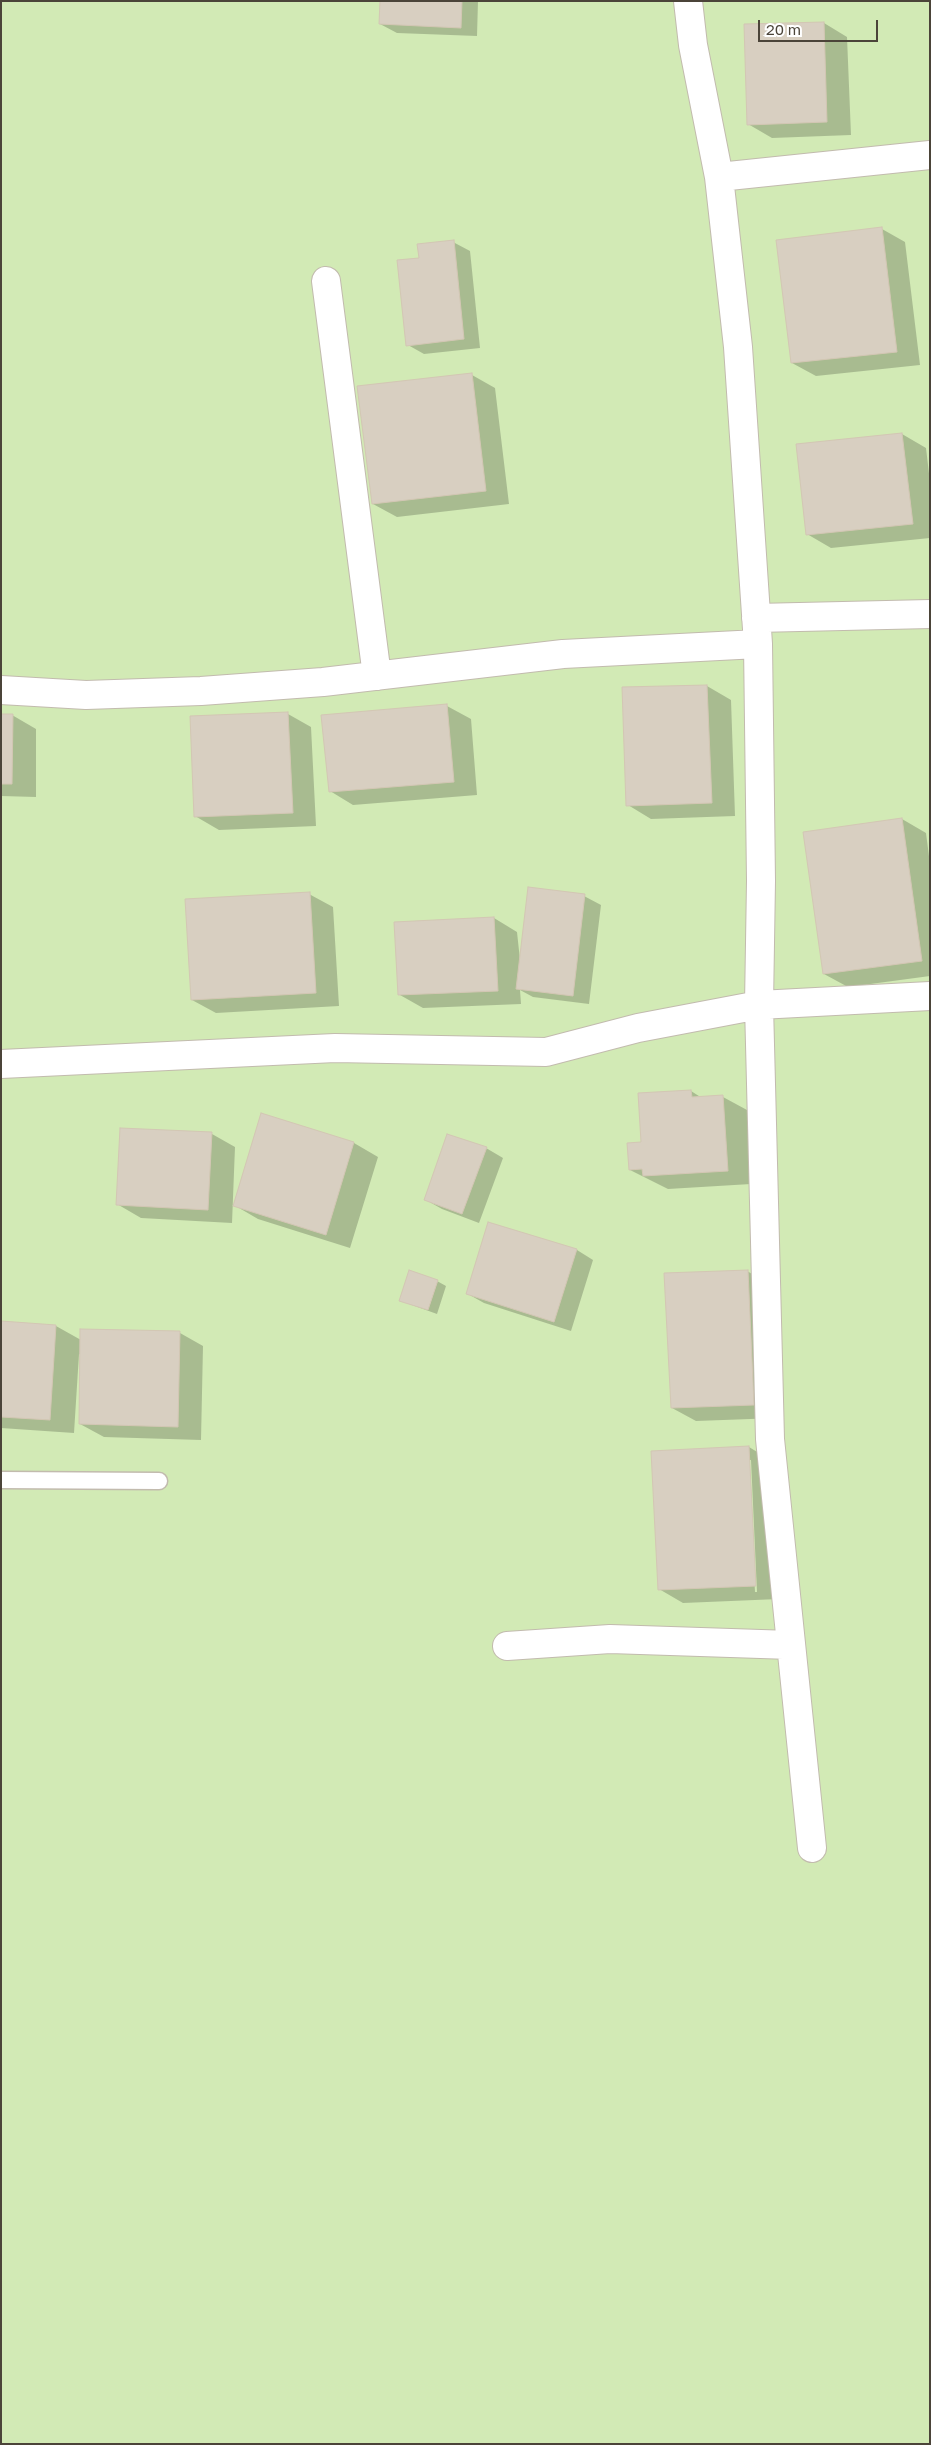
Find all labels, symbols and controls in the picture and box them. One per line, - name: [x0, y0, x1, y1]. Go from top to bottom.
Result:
- scale bar: [761, 10, 881, 42]
- text: 20 m: [766, 20, 801, 38]

